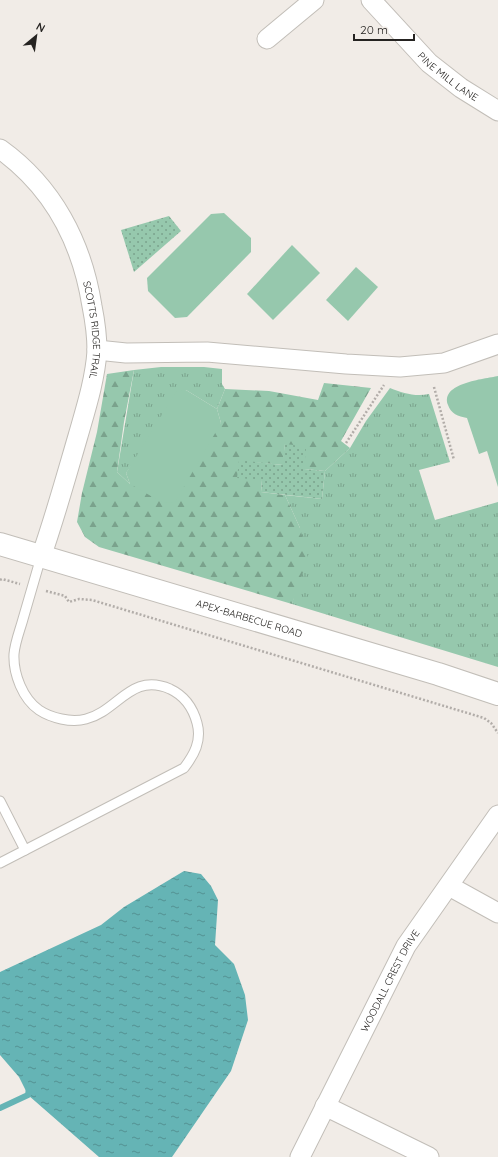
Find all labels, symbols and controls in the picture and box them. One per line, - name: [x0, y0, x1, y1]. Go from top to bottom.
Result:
- north arrow: [16, 16, 56, 56]
- scale bar: [354, 16, 414, 42]
- text: N: [34, 19, 48, 35]
- text: 20 m: [360, 22, 388, 37]
- street label: PINE MILL LANE: [415, 49, 481, 104]
- street label: SCOTTS RIDGE TRAIL: [80, 280, 103, 381]
- street label: APEX-BARBECUE ROAD: [195, 597, 304, 640]
- street label: WOODALL CREST DRIVE: [358, 927, 423, 1034]

